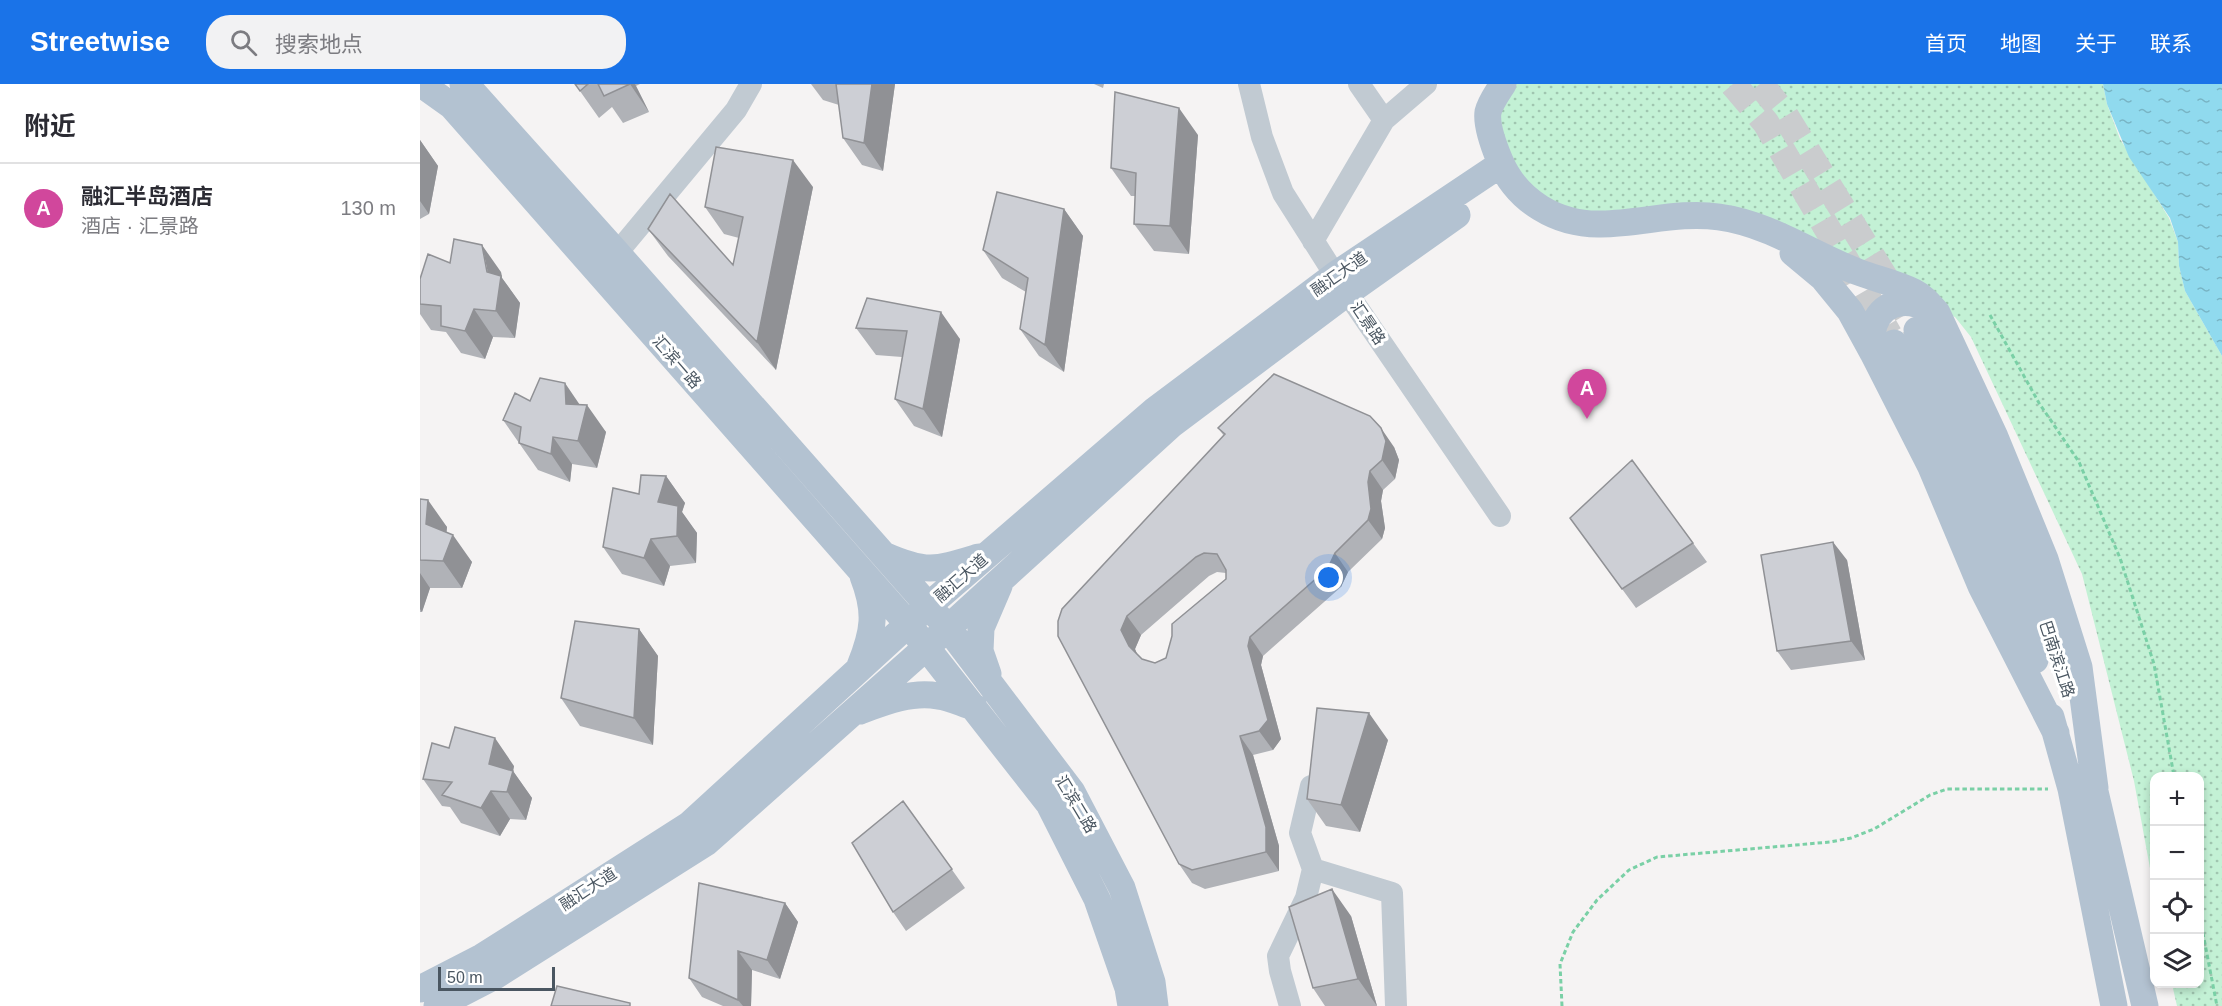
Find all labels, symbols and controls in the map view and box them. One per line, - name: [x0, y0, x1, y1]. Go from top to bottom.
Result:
- search box: [206, 15, 626, 69]
- text: Streetwise: [30, 26, 170, 57]
- icon: search: [227, 26, 260, 59]
- text: 搜索地点: [275, 32, 363, 57]
- text: 首页: [1925, 32, 1967, 55]
- text: 地图: [2000, 32, 2042, 55]
- text: 关于: [2075, 32, 2117, 55]
- text: 联系: [2150, 32, 2192, 55]
- text: 附近: [24, 111, 76, 141]
- text: 融汇半岛酒店: [81, 184, 213, 209]
- text: A: [36, 197, 51, 219]
- text: 130 m: [340, 197, 396, 219]
- text: 酒店 · 汇景路: [81, 215, 199, 237]
- street label: 融汇大道: [1308, 249, 1370, 299]
- street label: 汇景路: [1348, 298, 1388, 348]
- street label: 汇滨一路: [650, 332, 704, 392]
- pin: A: [1568, 370, 1606, 419]
- street label: 融汇大道: [931, 551, 991, 605]
- your location: [1314, 563, 1343, 592]
- street label: 巴南滨江路: [2037, 618, 2077, 700]
- street label: 汇滨二路: [1052, 772, 1100, 836]
- map controls: [2150, 772, 2204, 988]
- button: +: [2150, 772, 2204, 826]
- button: −: [2150, 826, 2204, 880]
- street label: 融汇大道: [557, 864, 619, 914]
- button: locate: [2150, 880, 2204, 934]
- button: layers: [2150, 934, 2204, 988]
- scale bar: [438, 964, 555, 992]
- text: 50 m: [447, 969, 483, 986]

